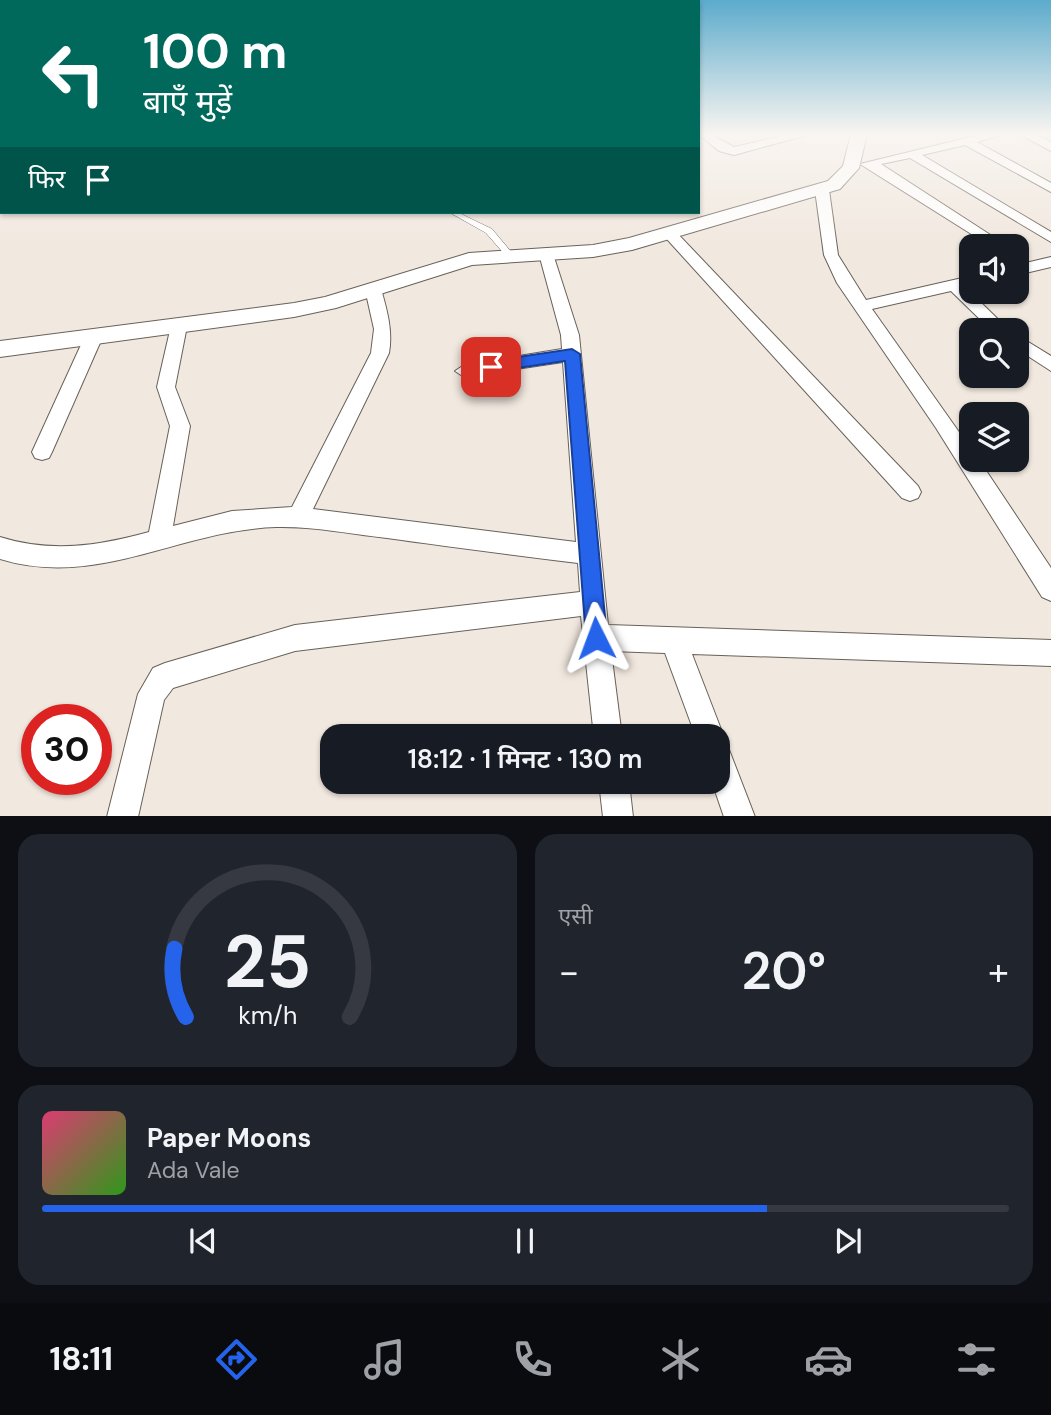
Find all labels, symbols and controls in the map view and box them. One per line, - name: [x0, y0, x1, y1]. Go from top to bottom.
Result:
- text: 100 m: [143, 19, 287, 83]
- icon: left: [28, 28, 119, 119]
- text: बाएँ मुड़ें: [143, 81, 232, 123]
- icon: arrive: [79, 161, 117, 199]
- text: फिर: [28, 162, 65, 196]
- map controls: [959, 234, 1029, 472]
- button: sound: [959, 234, 1029, 304]
- button: search: [959, 318, 1029, 388]
- pin: [461, 337, 521, 397]
- icon: arrive: [472, 348, 510, 386]
- button: layers: [959, 402, 1029, 472]
- position arrow: [559, 601, 633, 675]
- speed limit sign: 30: [21, 704, 112, 795]
- text: 18:12 · 1 मिनट · 130 m: [408, 742, 642, 776]
- text: एसी: [559, 901, 593, 931]
- text: 25: [224, 915, 311, 1010]
- text: 20°: [741, 937, 826, 1005]
- text: −: [559, 947, 579, 997]
- text: +: [988, 947, 1009, 997]
- text: km/h: [238, 998, 297, 1031]
- text: Paper Moons: [147, 1121, 311, 1155]
- text: Ada Vale: [147, 1155, 240, 1185]
- icon: previous: [184, 1222, 222, 1260]
- icon: pause: [506, 1222, 544, 1260]
- icon: next: [829, 1222, 867, 1260]
- icon: directions: [212, 1335, 261, 1384]
- icon: music: [360, 1335, 409, 1384]
- icon: phone: [508, 1335, 557, 1384]
- icon: climate: [656, 1335, 705, 1384]
- icon: car: [804, 1335, 853, 1384]
- icon: filters: [952, 1335, 1001, 1384]
- text: 18:11: [50, 1338, 113, 1380]

